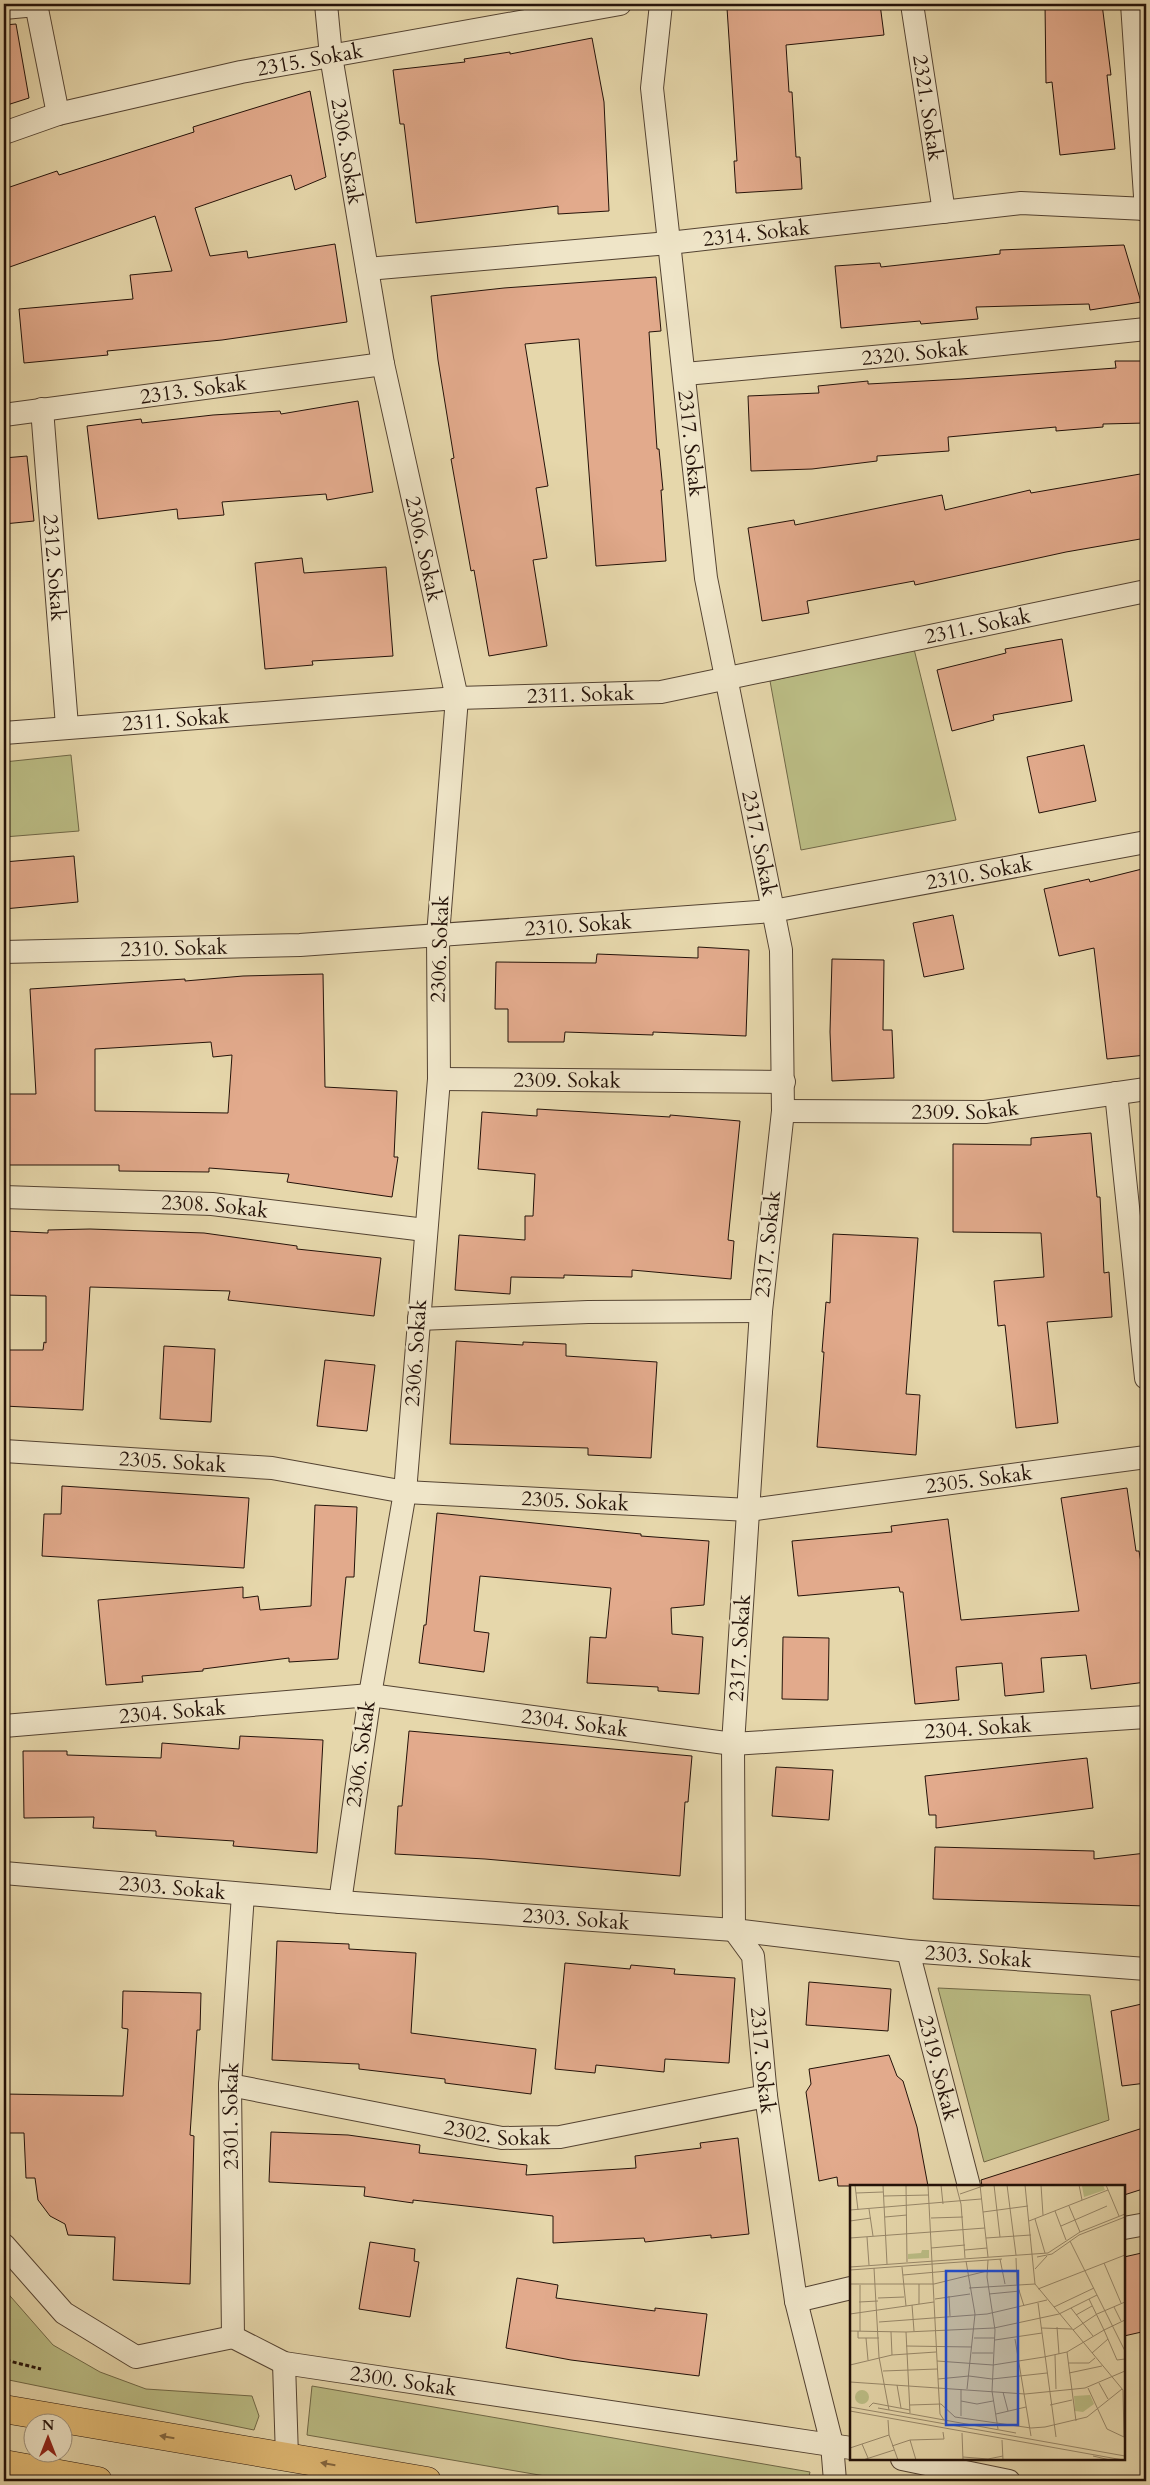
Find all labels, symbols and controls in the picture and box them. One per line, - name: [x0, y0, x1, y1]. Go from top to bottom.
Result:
- street label: 2315. Sokak: [254, 36, 366, 83]
- street label: 2321. Sokak: [905, 52, 951, 164]
- street label: 2306. Sokak: [324, 96, 370, 208]
- street label: 2314. Sokak: [701, 213, 812, 254]
- street label: 2320. Sokak: [860, 333, 971, 372]
- street label: 2313. Sokak: [138, 368, 249, 411]
- street label: 2317. Sokak: [671, 388, 712, 499]
- street label: 2306. Sokak: [398, 493, 450, 605]
- street label: 2312. Sokak: [36, 513, 73, 623]
- street label: 2311. Sokak: [922, 601, 1034, 651]
- street label: 2311. Sokak: [526, 678, 636, 710]
- street label: 2311. Sokak: [121, 701, 231, 738]
- street label: 2317. Sokak: [735, 788, 784, 900]
- street label: 2310. Sokak: [924, 849, 1035, 897]
- street label: 2306. Sokak: [424, 894, 456, 1003]
- street label: 2310. Sokak: [524, 907, 634, 943]
- street label: 2310. Sokak: [120, 932, 229, 964]
- street label: 2309. Sokak: [513, 1065, 622, 1095]
- street label: 2309. Sokak: [911, 1093, 1021, 1127]
- street label: 2308. Sokak: [161, 1188, 271, 1225]
- street label: 2317. Sokak: [748, 1188, 788, 1299]
- street label: 2306. Sokak: [398, 1298, 434, 1408]
- street label: 2305. Sokak: [118, 1444, 228, 1480]
- street label: 2305. Sokak: [924, 1458, 1035, 1501]
- street label: 2305. Sokak: [521, 1484, 630, 1518]
- street label: 2317. Sokak: [722, 1593, 758, 1703]
- street label: 2304. Sokak: [118, 1693, 228, 1731]
- street label: 2306. Sokak: [339, 1698, 383, 1809]
- street label: 2304. Sokak: [520, 1701, 631, 1744]
- street label: 2304. Sokak: [923, 1710, 1033, 1746]
- street label: 2303. Sokak: [118, 1868, 228, 1907]
- street label: 2303. Sokak: [522, 1901, 632, 1937]
- street label: 2303. Sokak: [924, 1938, 1034, 1975]
- street label: 2317. Sokak: [743, 2005, 783, 2117]
- street label: 2319. Sokak: [911, 2012, 966, 2125]
- street label: 2301. Sokak: [215, 2061, 246, 2170]
- street label: 2302. Sokak: [441, 2113, 552, 2153]
- inset map: [850, 2185, 1125, 2460]
- street label: 2300. Sokak: [348, 2359, 459, 2403]
- north arrow: [22, 2412, 72, 2462]
- text: N: [42, 2416, 54, 2435]
- one-way arrow: [159, 2432, 175, 2440]
- one-way arrow: [319, 2459, 335, 2467]

